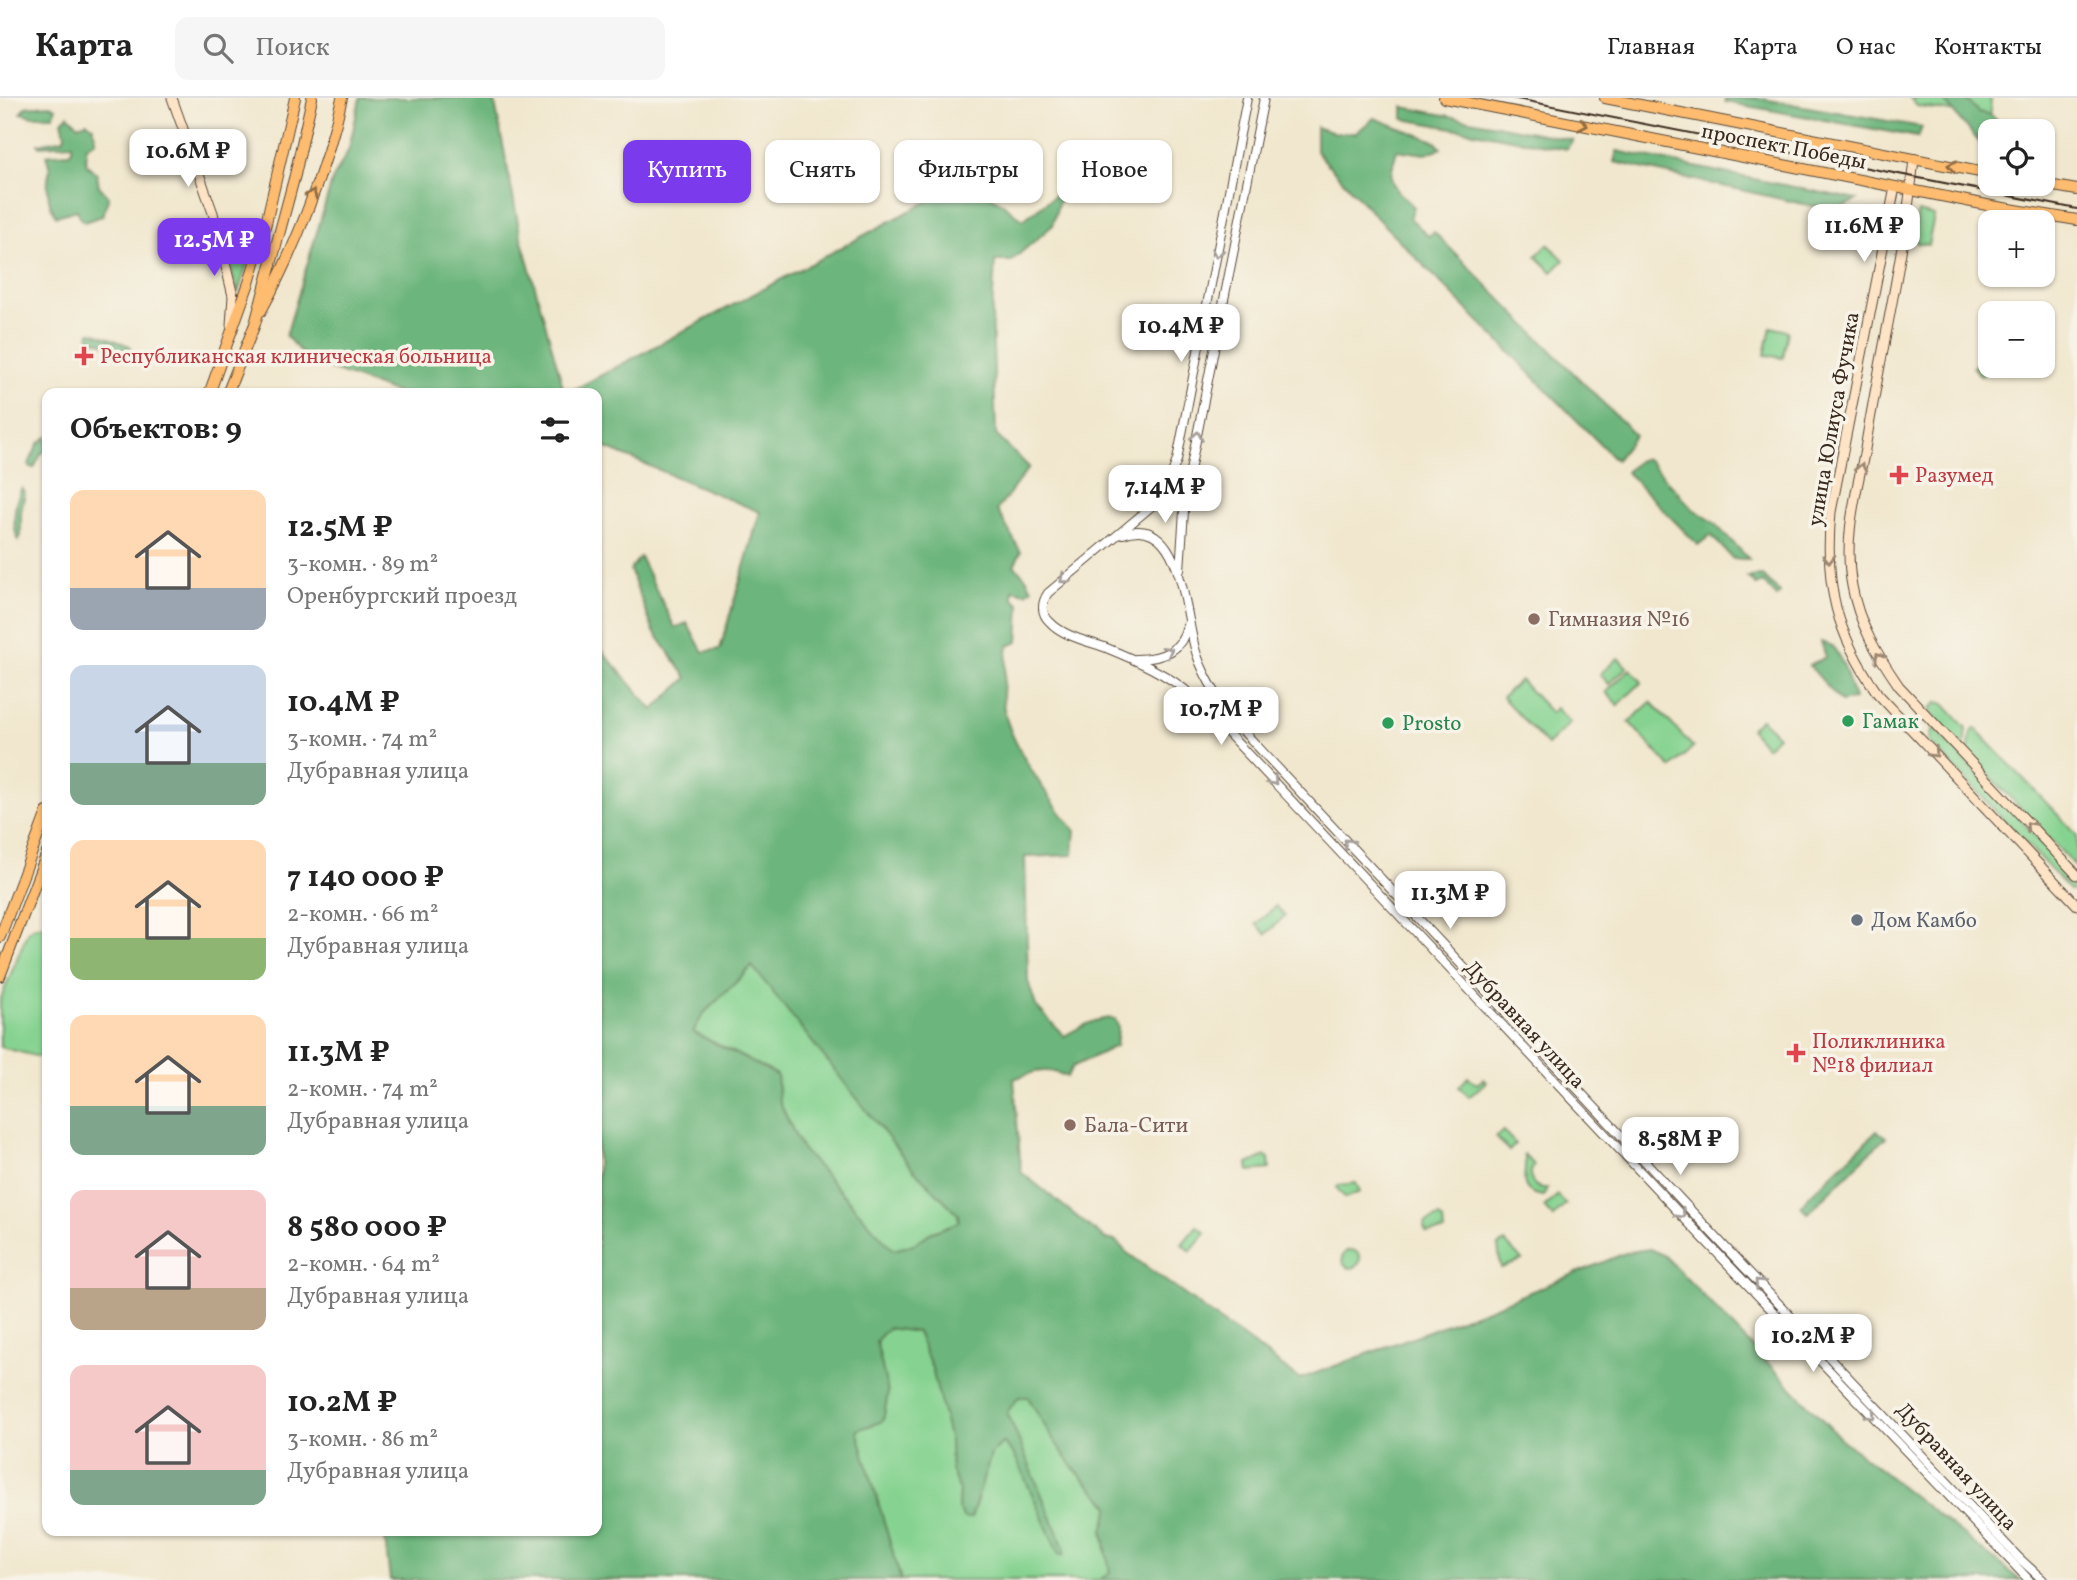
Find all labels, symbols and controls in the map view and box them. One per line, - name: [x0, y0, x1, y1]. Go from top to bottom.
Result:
- search box: [175, 17, 665, 80]
- text: Карта: [35, 25, 133, 71]
- icon: search: [199, 29, 237, 67]
- text: Поиск: [255, 30, 330, 66]
- text: Главная: [1607, 31, 1695, 65]
- text: Карта: [1733, 31, 1798, 65]
- text: О нас: [1836, 31, 1896, 65]
- text: Контакты: [1934, 31, 2042, 65]
- one-way arrow: [1577, 117, 1589, 132]
- street label: проспект Победы: [1699, 117, 1869, 178]
- map controls: [1978, 119, 2055, 378]
- button: locate: [1978, 119, 2055, 196]
- pin: 10.6M ₽: [123, 130, 253, 189]
- text: 10.6M ₽: [145, 136, 231, 168]
- chip: Купить: [623, 140, 751, 203]
- chip: Снять: [765, 140, 880, 203]
- chip: Фильтры: [894, 140, 1043, 203]
- chip: Новое: [1057, 140, 1172, 203]
- one-way arrow: [1946, 160, 1958, 175]
- one-way arrow: [303, 189, 317, 201]
- pin: 11.6M ₽: [1799, 204, 1929, 264]
- button: +: [1978, 210, 2055, 287]
- text: 11.6M ₽: [1824, 211, 1904, 243]
- pin: 12.5M ₽: [149, 218, 279, 278]
- text: 12.5M ₽: [173, 225, 255, 257]
- one-way arrow: [1210, 247, 1225, 259]
- button: −: [1978, 301, 2055, 378]
- pin: 10.4M ₽: [1116, 304, 1246, 364]
- street label: улица Юлиуса Фучика: [1801, 310, 1868, 529]
- text: 10.4M ₽: [1138, 311, 1224, 343]
- place label: Республиканская клиническая больница: [100, 343, 492, 372]
- marker: Республиканская клиническая больница: [74, 346, 94, 366]
- text: Объектов: 9: [70, 409, 242, 451]
- icon: filters: [536, 411, 574, 449]
- one-way arrow: [1189, 430, 1204, 442]
- one-way arrow: [1852, 462, 1867, 474]
- place label: Разумед: [1915, 462, 1994, 491]
- marker: Разумед: [1889, 465, 1909, 485]
- pin: 7.14M ₽: [1100, 466, 1230, 525]
- text: 7.14M ₽: [1124, 472, 1206, 504]
- text: 12.5M ₽: [287, 507, 393, 549]
- icon: home: [126, 518, 210, 602]
- text: 3-комн. · 89 m²: [287, 549, 438, 581]
- one-way arrow: [1821, 554, 1836, 565]
- one-way arrow: [1060, 571, 1073, 583]
- text: Оренбургский проезд: [287, 581, 517, 613]
- place label: Гимназия №16: [1548, 606, 1690, 635]
- marker: Гимназия №16: [1526, 611, 1542, 627]
- one-way arrow: [1160, 646, 1173, 660]
- one-way arrow: [1874, 651, 1887, 664]
- text: 10.4M ₽: [287, 682, 400, 724]
- pin: 10.7M ₽: [1156, 688, 1286, 747]
- icon: home: [126, 693, 210, 777]
- text: 10.7M ₽: [1180, 694, 1262, 726]
- place label: Гамак: [1862, 708, 1919, 737]
- place label: Prosto: [1402, 710, 1462, 739]
- marker: Гамак: [1840, 713, 1856, 729]
- marker: Prosto: [1380, 715, 1396, 731]
- text: 3-комн. · 74 m²: [287, 724, 437, 756]
- one-way arrow: [1925, 745, 1938, 758]
- text: Дубравная улица: [287, 756, 469, 788]
- one-way arrow: [1265, 773, 1278, 786]
- one-way arrow: [2026, 821, 2038, 834]
- one-way arrow: [1344, 838, 1357, 851]
- text: 7 140 000 ₽: [287, 857, 444, 899]
- icon: home: [126, 868, 210, 952]
- pin: 11.3M ₽: [1385, 872, 1515, 931]
- text: 11.3M ₽: [1411, 878, 1489, 910]
- text: 2-комн. · 66 m²: [287, 899, 438, 931]
- place label: Дом Камбо: [1871, 907, 1977, 936]
- marker: Дом Камбо: [1849, 912, 1865, 928]
- text: Дубравная улица: [287, 931, 469, 963]
- street label: Дубравная улица: [1457, 954, 1591, 1096]
- place label: Поликлиника №18 филиал: [1812, 1028, 1946, 1081]
- text: 11.3M ₽: [287, 1032, 390, 1074]
- icon: home: [126, 1043, 210, 1127]
- marker: Поликлиника №18 филиал: [1786, 1043, 1806, 1063]
- text: 2-комн. · 74 m²: [287, 1074, 438, 1106]
- text: Дубравная улица: [287, 1106, 469, 1138]
- place label: Бала-Сити: [1084, 1112, 1188, 1141]
- marker: Бала-Сити: [1062, 1117, 1078, 1133]
- pin: 8.58M ₽: [1615, 1118, 1745, 1177]
- text: 8.58M ₽: [1638, 1124, 1722, 1156]
- one-way arrow: [1672, 1206, 1685, 1219]
- text: 8 580 000 ₽: [287, 1207, 447, 1249]
- icon: home: [126, 1218, 210, 1302]
- text: 2-комн. · 64 m²: [287, 1249, 440, 1281]
- one-way arrow: [1755, 1278, 1767, 1291]
- text: Дубравная улица: [287, 1281, 469, 1313]
- pin: 10.2M ₽: [1748, 1314, 1878, 1374]
- text: 10.2M ₽: [1771, 1321, 1855, 1353]
- text: 10.2M ₽: [287, 1382, 397, 1424]
- icon: home: [126, 1393, 210, 1477]
- street label: Дубравная улица: [1889, 1396, 2023, 1538]
- one-way arrow: [1862, 1407, 1875, 1420]
- text: 3-комн. · 86 m²: [287, 1424, 438, 1456]
- text: Дубравная улица: [287, 1456, 469, 1488]

